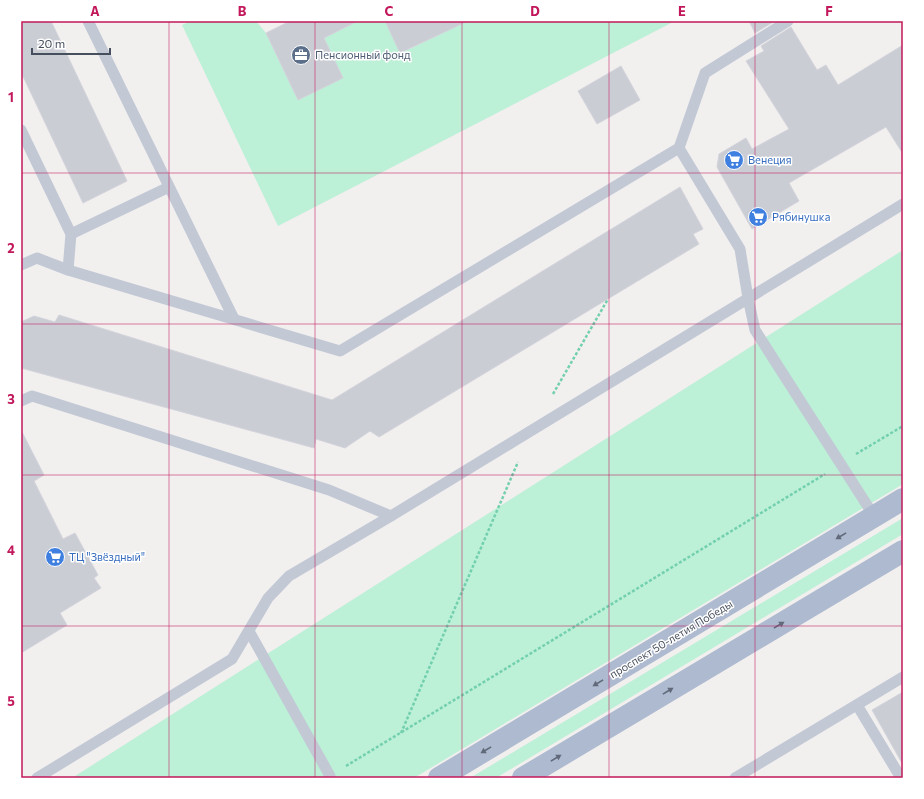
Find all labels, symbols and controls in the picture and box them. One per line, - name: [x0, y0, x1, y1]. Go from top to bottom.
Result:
- text: A: [90, 3, 100, 19]
- text: B: [238, 3, 247, 19]
- text: C: [385, 3, 394, 19]
- text: D: [530, 3, 540, 19]
- text: E: [678, 3, 686, 19]
- text: F: [825, 3, 833, 19]
- scale bar: [32, 30, 110, 56]
- text: 20 m: [38, 36, 65, 50]
- office icon: Пенсионный фонд: [290, 44, 312, 66]
- place label: Пенсионный фонд: [315, 48, 411, 61]
- text: 1: [8, 89, 14, 105]
- supermarket icon: Венеция: [723, 149, 745, 171]
- place label: Венеция: [748, 153, 791, 166]
- supermarket icon: Рябинушка: [747, 206, 769, 228]
- place label: Рябинушка: [772, 210, 830, 223]
- text: 2: [7, 240, 15, 256]
- text: 3: [7, 391, 15, 407]
- one-way arrow: [835, 533, 847, 540]
- text: 4: [7, 542, 15, 558]
- supermarket icon: ТЦ "Звёздный": [44, 546, 66, 568]
- place label: ТЦ "Звёздный": [69, 550, 145, 563]
- street label: проспект 50-летия Победы: [607, 597, 735, 681]
- one-way arrow: [773, 621, 785, 628]
- one-way arrow: [592, 679, 604, 686]
- one-way arrow: [662, 688, 674, 695]
- text: 5: [7, 693, 15, 709]
- one-way arrow: [480, 746, 492, 753]
- one-way arrow: [551, 754, 561, 762]

